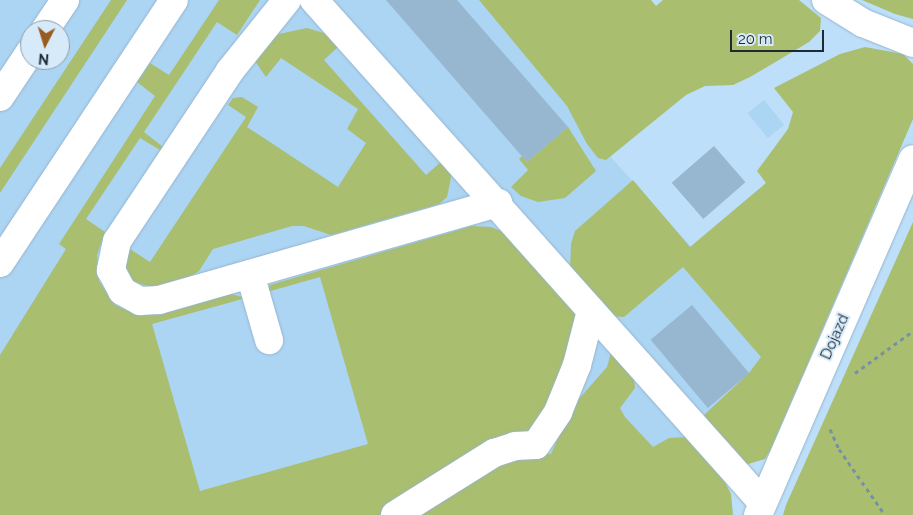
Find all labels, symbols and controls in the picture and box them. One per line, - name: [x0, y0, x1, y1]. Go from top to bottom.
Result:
- north arrow: [20, 20, 70, 70]
- scale bar: [733, 20, 827, 52]
- text: 20 m: [738, 30, 773, 48]
- text: N: [38, 51, 50, 67]
- street label: Dojazd: [817, 312, 853, 362]

